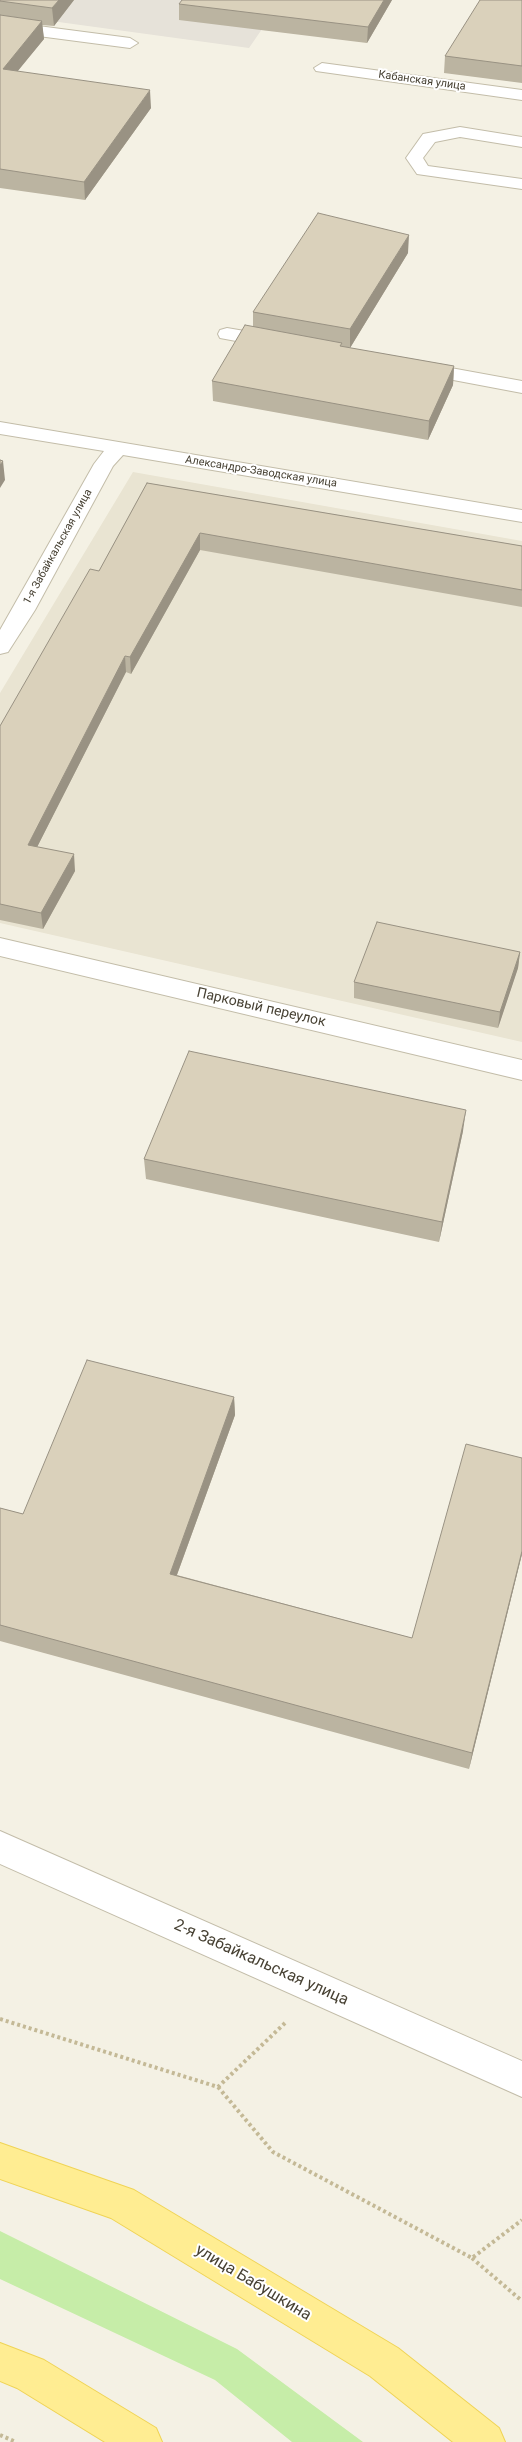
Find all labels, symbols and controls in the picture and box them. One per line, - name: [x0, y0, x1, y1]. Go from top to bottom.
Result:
- street label: Кабанская улица: [377, 68, 467, 94]
- street label: Александро-Заводская улица: [184, 453, 338, 491]
- street label: 1-я Забайкальская улица: [21, 487, 95, 607]
- street label: Парковый переулок: [195, 985, 327, 1031]
- street label: 2-я Забайкальская улица: [171, 1916, 351, 2010]
- street label: улица Бабушкина: [192, 2241, 314, 2325]

